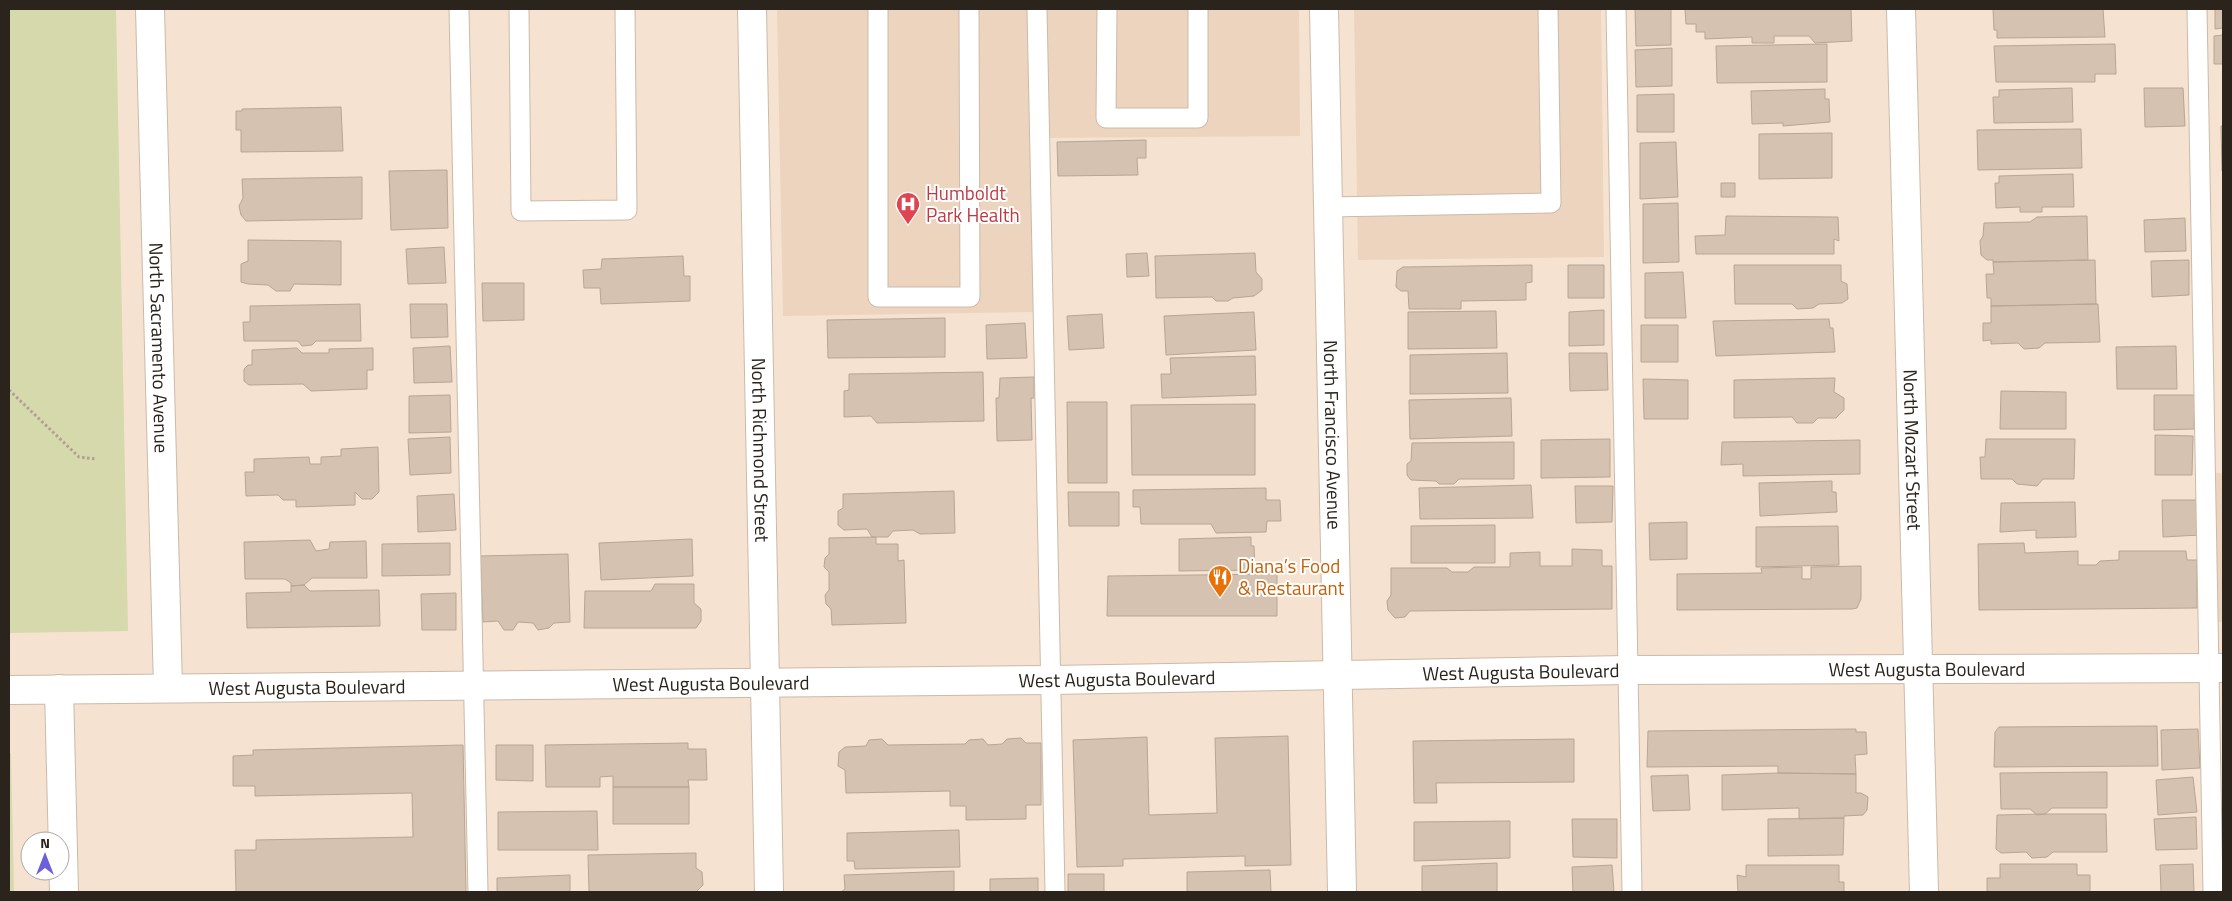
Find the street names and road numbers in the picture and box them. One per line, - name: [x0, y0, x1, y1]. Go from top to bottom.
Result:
- street label: North Sacramento Avenue: [142, 242, 177, 454]
- street label: North Francisco Avenue: [1317, 340, 1350, 530]
- street label: North Richmond Street: [745, 358, 777, 543]
- street label: North Mozart Street: [1896, 369, 1930, 531]
- street label: West Augusta Boulevard: [1828, 654, 2025, 683]
- street label: West Augusta Boulevard: [1422, 655, 1620, 688]
- street label: West Augusta Boulevard: [1018, 662, 1216, 694]
- street label: West Augusta Boulevard: [612, 667, 810, 698]
- street label: West Augusta Boulevard: [208, 671, 406, 702]

